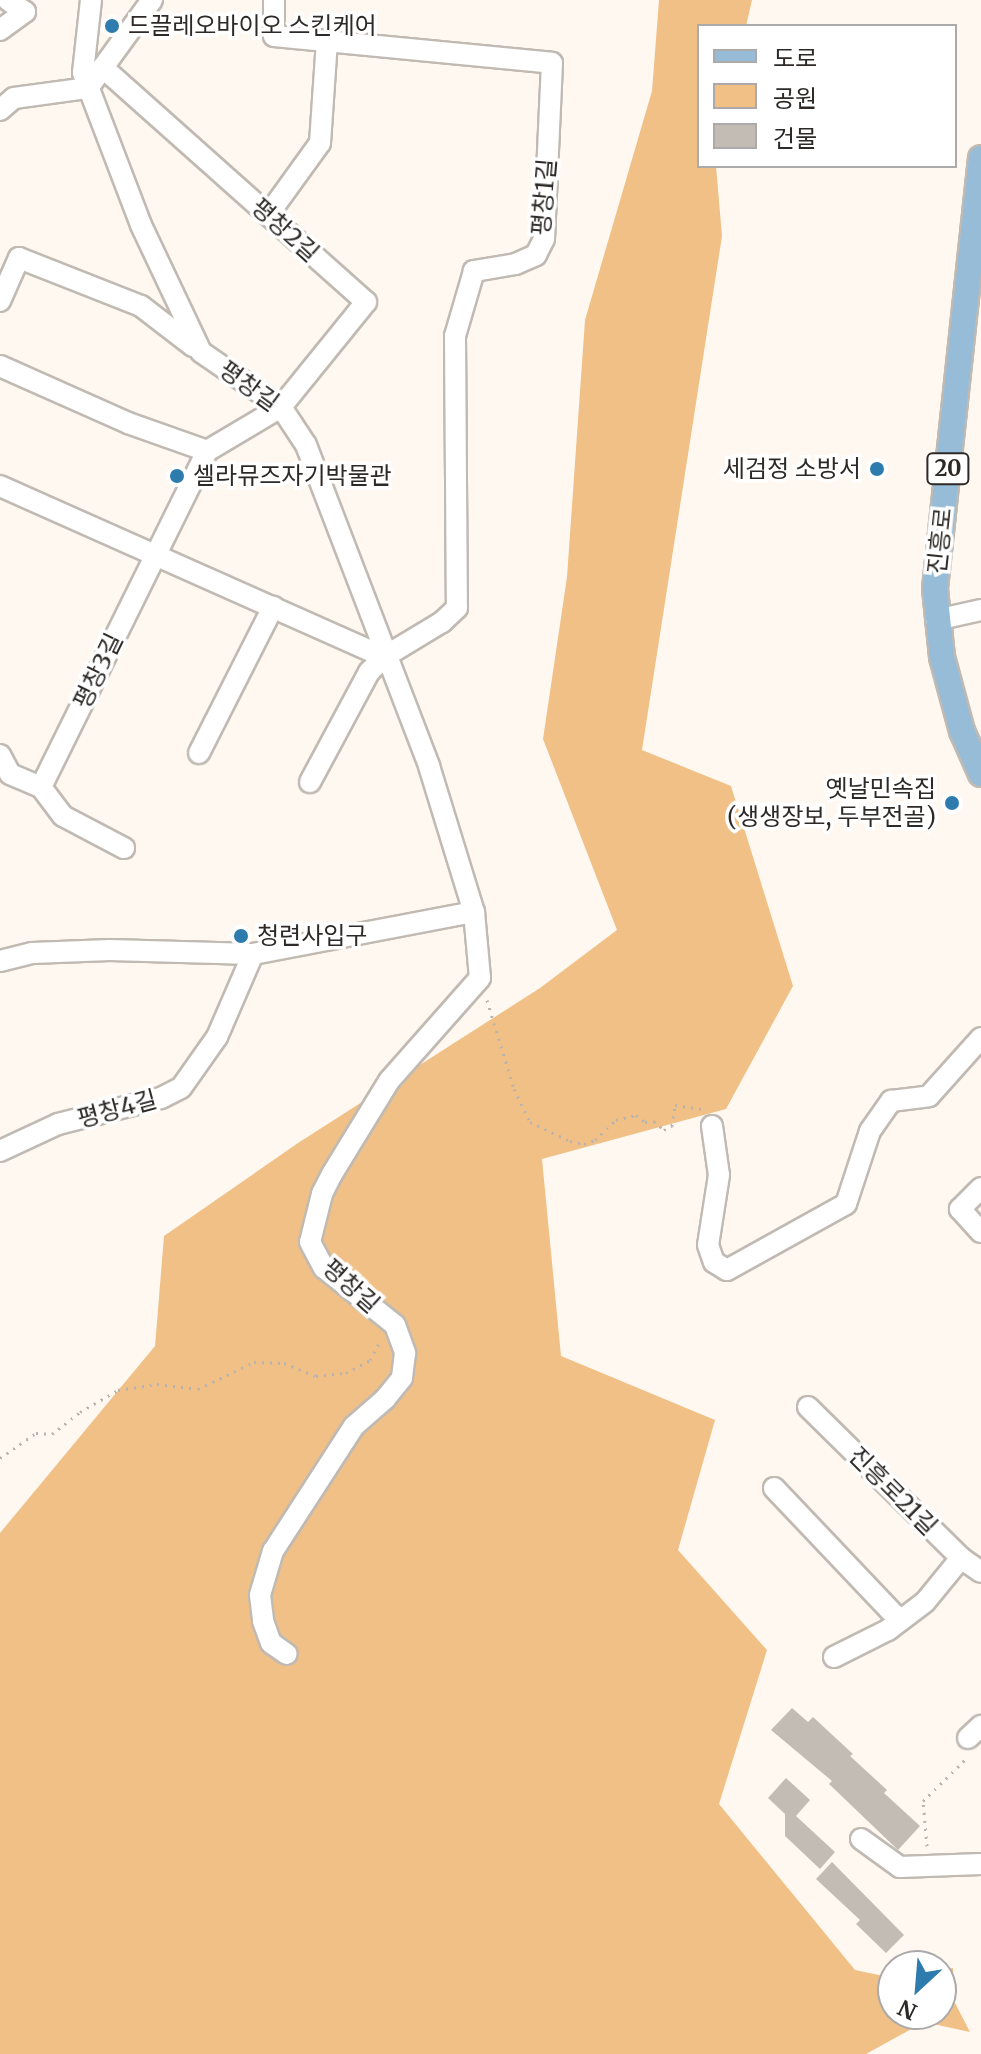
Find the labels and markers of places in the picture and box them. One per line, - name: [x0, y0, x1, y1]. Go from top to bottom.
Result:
- place label: 드끌레오바이오 스킨케어: [128, 12, 377, 40]
- marker: 드끌레오바이오 스킨케어: [103, 17, 121, 35]
- place label: 세검정 소방서: [723, 455, 861, 483]
- marker: 세검정 소방서: [868, 460, 886, 478]
- place label: 셀라뮤즈자기박물관: [193, 462, 392, 490]
- marker: 셀라뮤즈자기박물관: [168, 467, 186, 485]
- place label: 옛날민속집 (생생장보, 두부전골): [727, 775, 936, 831]
- marker: 옛날민속집 (생생장보, 두부전골): [943, 794, 961, 812]
- place label: 청련사입구: [257, 922, 367, 950]
- marker: 청련사입구: [232, 927, 250, 945]

